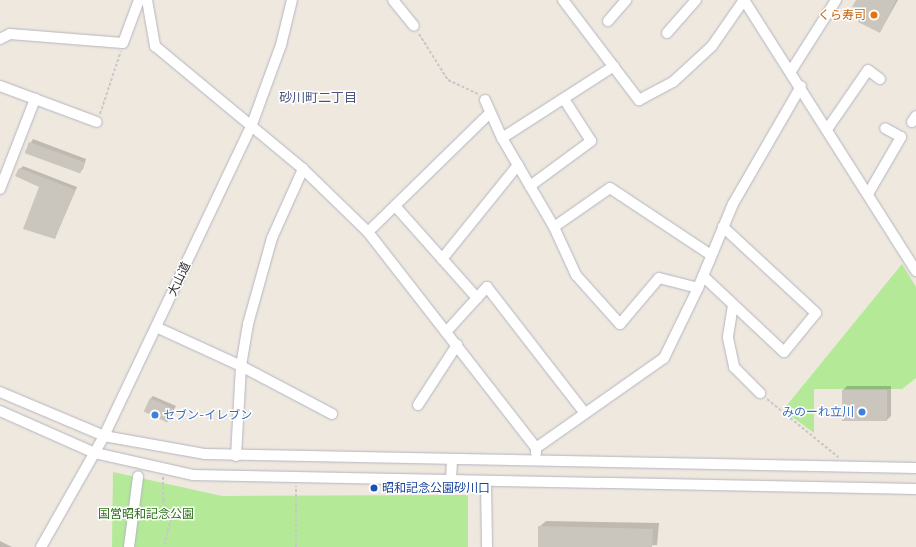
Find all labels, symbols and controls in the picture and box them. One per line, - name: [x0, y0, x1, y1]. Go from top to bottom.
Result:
- place label: くら寿司: [818, 8, 866, 22]
- marker: くら寿司: [869, 10, 879, 20]
- district label: 砂川町二丁目: [279, 89, 357, 105]
- street label: 大山道: [165, 260, 193, 298]
- place label: みのーれ立川: [782, 405, 854, 419]
- marker: みのーれ立川: [857, 407, 867, 417]
- place label: セブン-イレブン: [163, 408, 252, 422]
- marker: セブン-イレブン: [150, 410, 160, 420]
- place label: 昭和記念公園砂川口: [382, 481, 490, 495]
- marker: 昭和記念公園砂川口: [369, 483, 379, 493]
- park label: 国営昭和記念公園: [98, 507, 194, 521]

